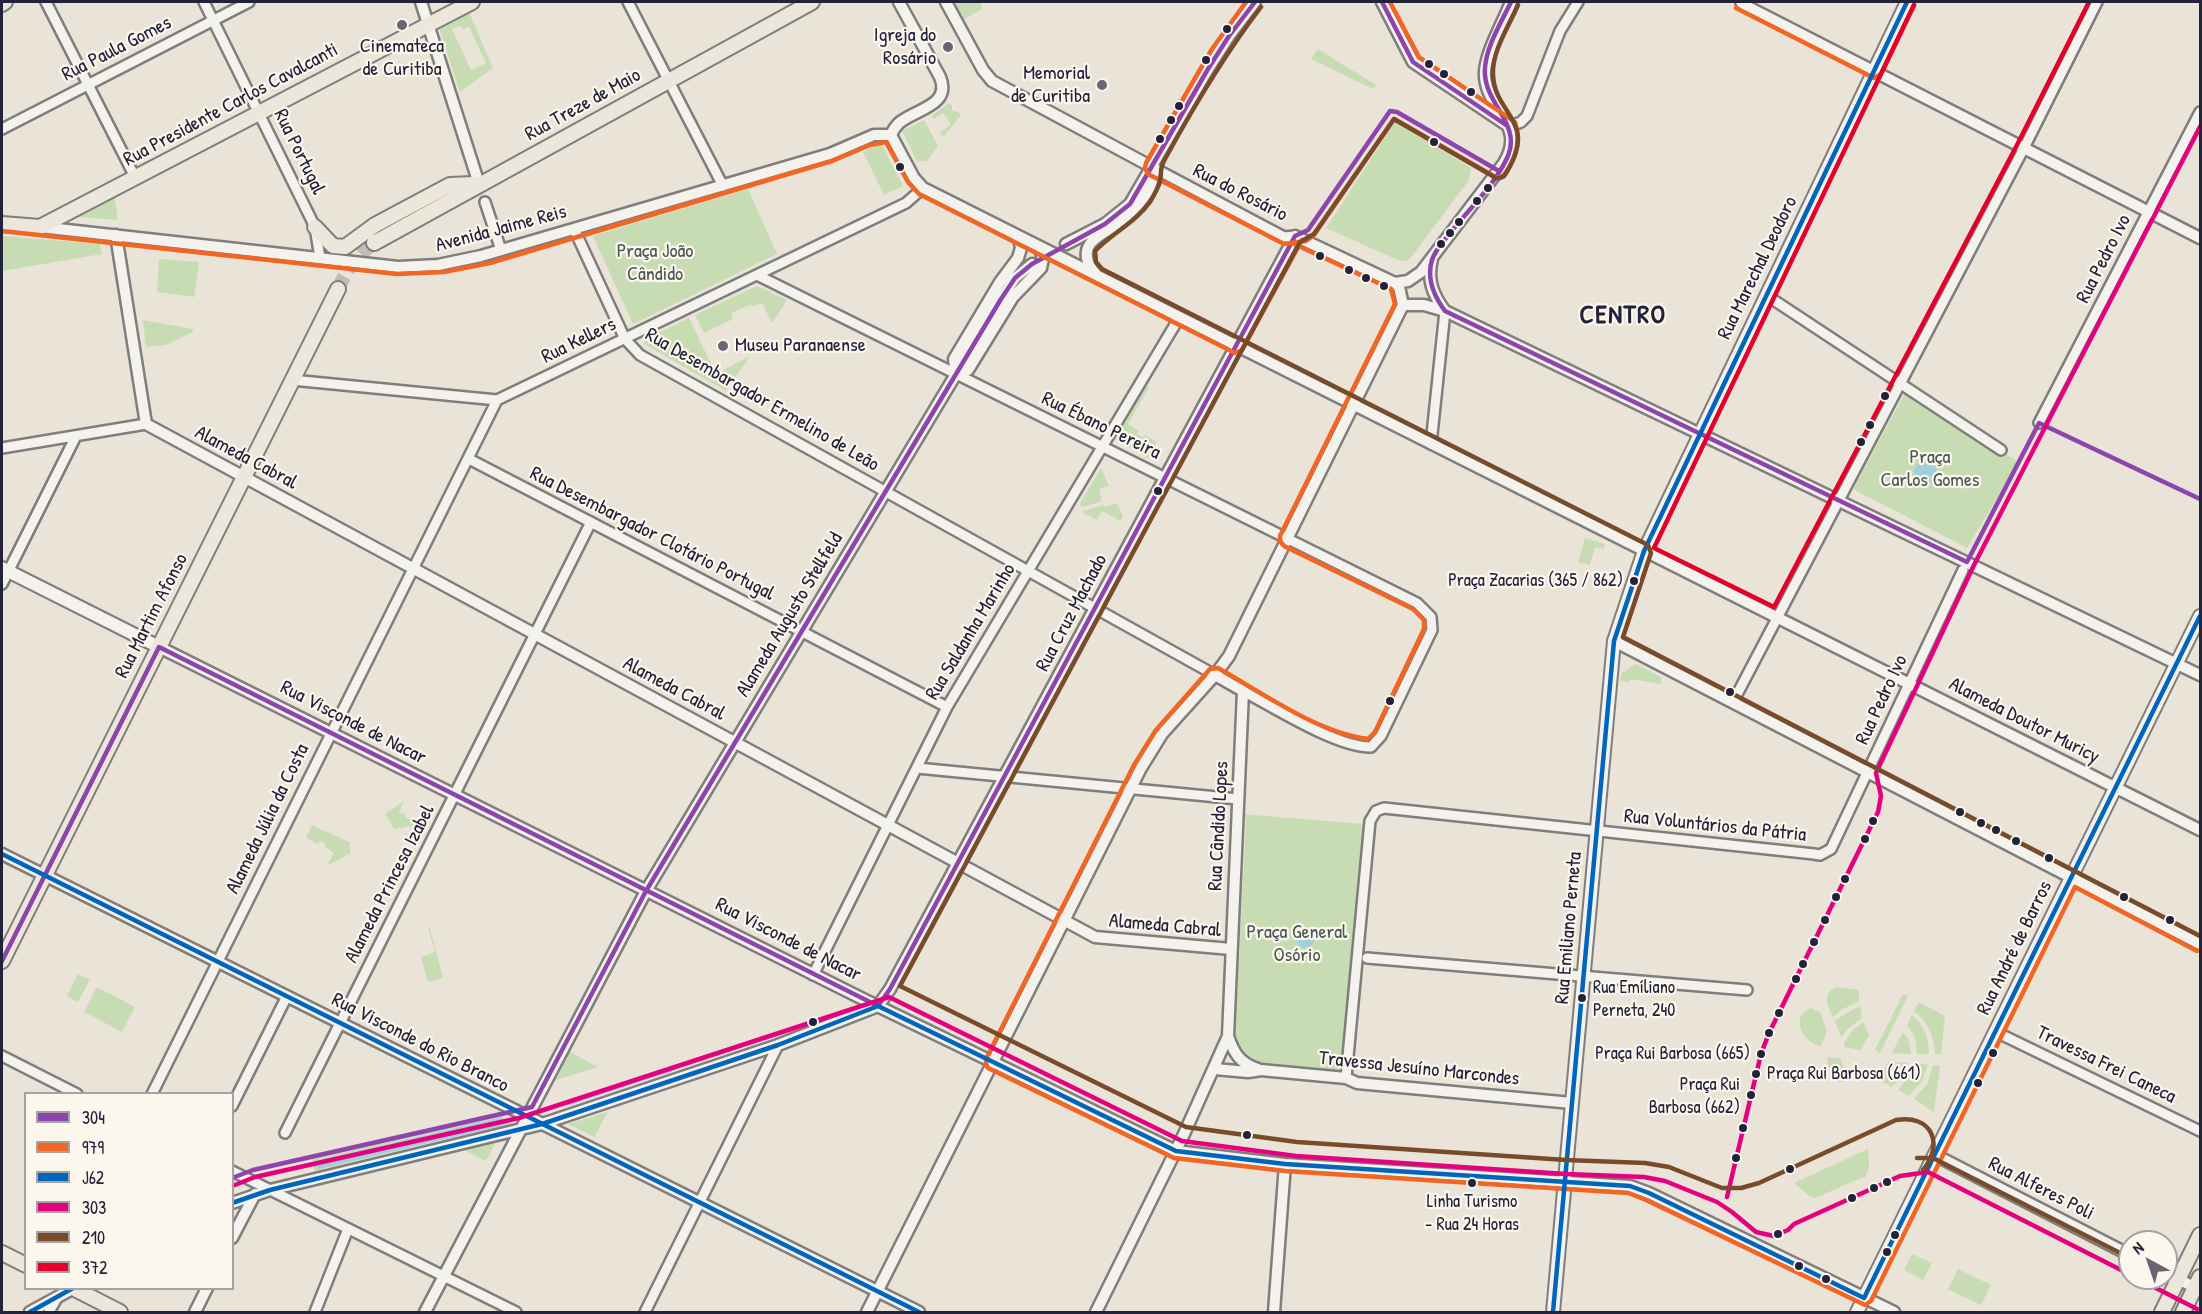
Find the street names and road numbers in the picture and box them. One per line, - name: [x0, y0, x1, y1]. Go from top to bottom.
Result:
- street label: Rua Paula Gomes: [58, 11, 176, 87]
- street label: Rua Presidente Carlos Cavalcanti: [120, 38, 342, 172]
- street label: Rua Treze de Maio: [521, 63, 645, 147]
- street label: Rua Portugal: [268, 105, 330, 199]
- street label: Rua do Rosário: [1189, 159, 1291, 227]
- street label: Rua Marechal Deodoro: [1713, 193, 1803, 343]
- street label: Avenida Jaime Reis: [433, 200, 569, 258]
- street label: Rua Pedro Ivo: [2072, 211, 2136, 307]
- street label: Rua Kellers: [538, 313, 620, 369]
- street label: Rua Desembargador Ermelino de Leão: [641, 323, 883, 477]
- street label: Rua Ébano Pereira: [1038, 387, 1164, 465]
- street label: Alameda Cabral: [191, 421, 301, 495]
- street label: Rua Desembargador Clotário Portugal: [526, 462, 778, 606]
- street label: Alameda Augusto Stellfeld: [731, 528, 849, 702]
- street label: Rua Martim Afonso: [110, 550, 194, 682]
- street label: Rua Cruz Machado: [1031, 550, 1113, 676]
- street label: Rua Saldanha Marinho: [921, 559, 1021, 705]
- street label: Rua Pedro Ivo: [1851, 651, 1913, 749]
- street label: Alameda Cabral: [619, 652, 729, 726]
- street label: Alameda Doutor Muricy: [1945, 673, 2103, 769]
- street label: Rua Visconde de Nacar: [276, 676, 430, 770]
- street label: Alameda Júlia da Costa: [221, 740, 315, 898]
- street label: Rua Cândido Lopes: [1204, 761, 1234, 891]
- street label: Alameda Princesa Izabel: [340, 801, 440, 967]
- street label: Rua Voluntários da Pátria: [1623, 804, 1807, 848]
- street label: Rua Emiliano Perneta: [1550, 851, 1588, 1005]
- street label: Rua André de Barros: [1972, 877, 2058, 1019]
- street label: Rua Visconde de Nacar: [711, 893, 865, 987]
- street label: Alameda Cabral: [1108, 909, 1222, 943]
- street label: Rua Visconde do Rio Branco: [328, 988, 512, 1098]
- street label: Travessa Frei Caneca: [2032, 1021, 2180, 1109]
- street label: Travessa Jesuíno Marcondes: [1317, 1047, 1521, 1091]
- street label: Rua Alferes Poli: [1984, 1152, 2098, 1226]

